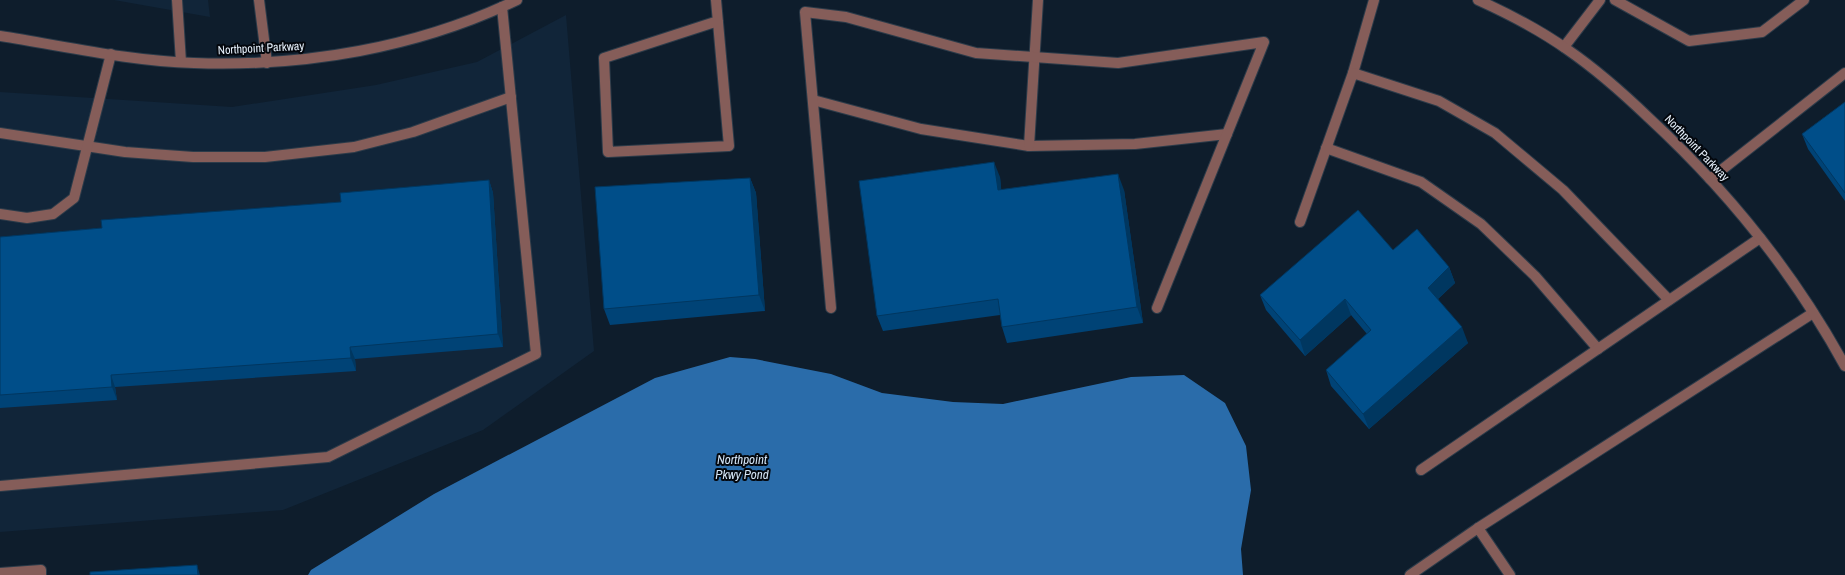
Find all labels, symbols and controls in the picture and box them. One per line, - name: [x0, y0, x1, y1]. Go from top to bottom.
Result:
- street label: Northpoint Parkway: [217, 38, 305, 58]
- street label: Northpoint Parkway: [1661, 111, 1733, 185]
- water label: Northpoint Pkwy Pond: [715, 451, 769, 483]

